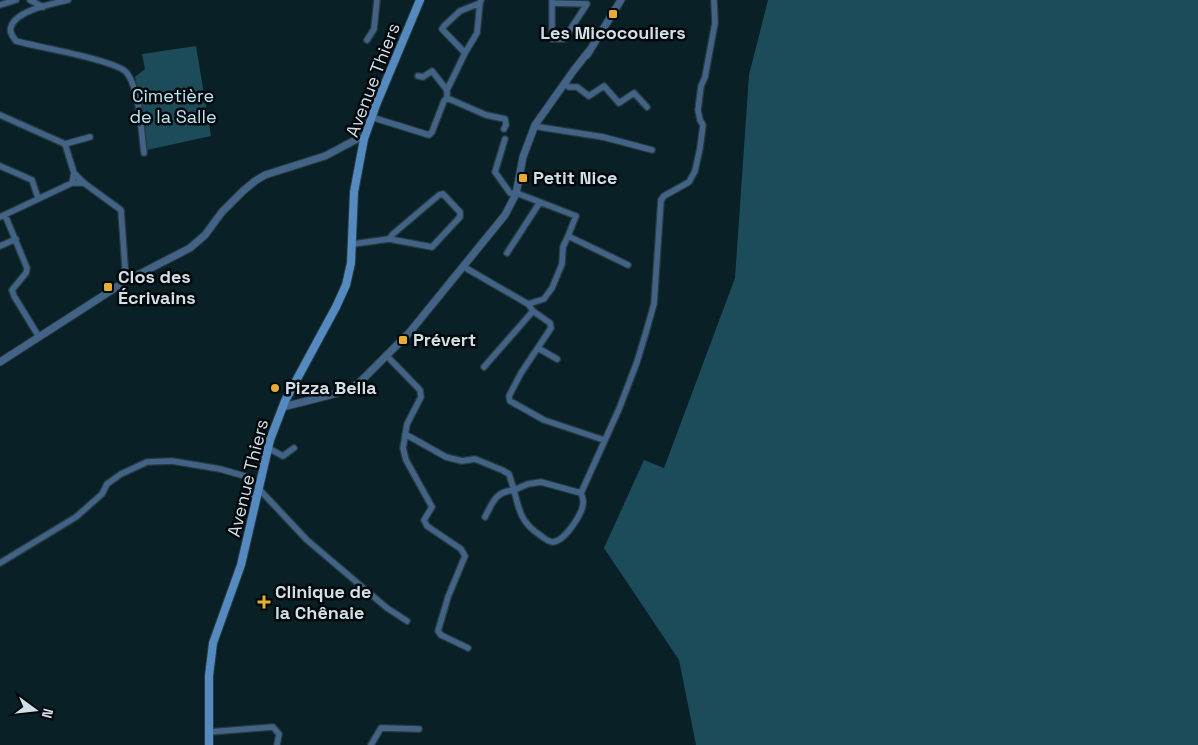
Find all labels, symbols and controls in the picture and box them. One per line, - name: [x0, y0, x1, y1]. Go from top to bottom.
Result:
- marker: Les Micocouliers: [607, 8, 619, 20]
- street label: Avenue Thiers: [340, 19, 405, 140]
- place label: Les Micocouliers: [540, 21, 686, 44]
- park label: Cimetière de la Salle: [129, 84, 217, 128]
- place label: Petit Nice: [533, 166, 617, 189]
- marker: Petit Nice: [517, 172, 529, 184]
- place label: Clos des Écrivains: [118, 265, 196, 309]
- marker: Clos des Écrivains: [102, 281, 114, 293]
- place label: Prévert: [413, 328, 476, 351]
- marker: Prévert: [397, 334, 409, 346]
- place label: Pizza Bella: [285, 376, 377, 399]
- marker: Pizza Bella: [269, 382, 281, 394]
- street label: Avenue Thiers: [222, 417, 273, 539]
- place label: Clinique de la Chênaie: [275, 580, 371, 624]
- marker: Clinique de la Chênaie: [257, 595, 271, 609]
- north arrow: [10, 685, 60, 735]
- text: N: [38, 706, 57, 720]

